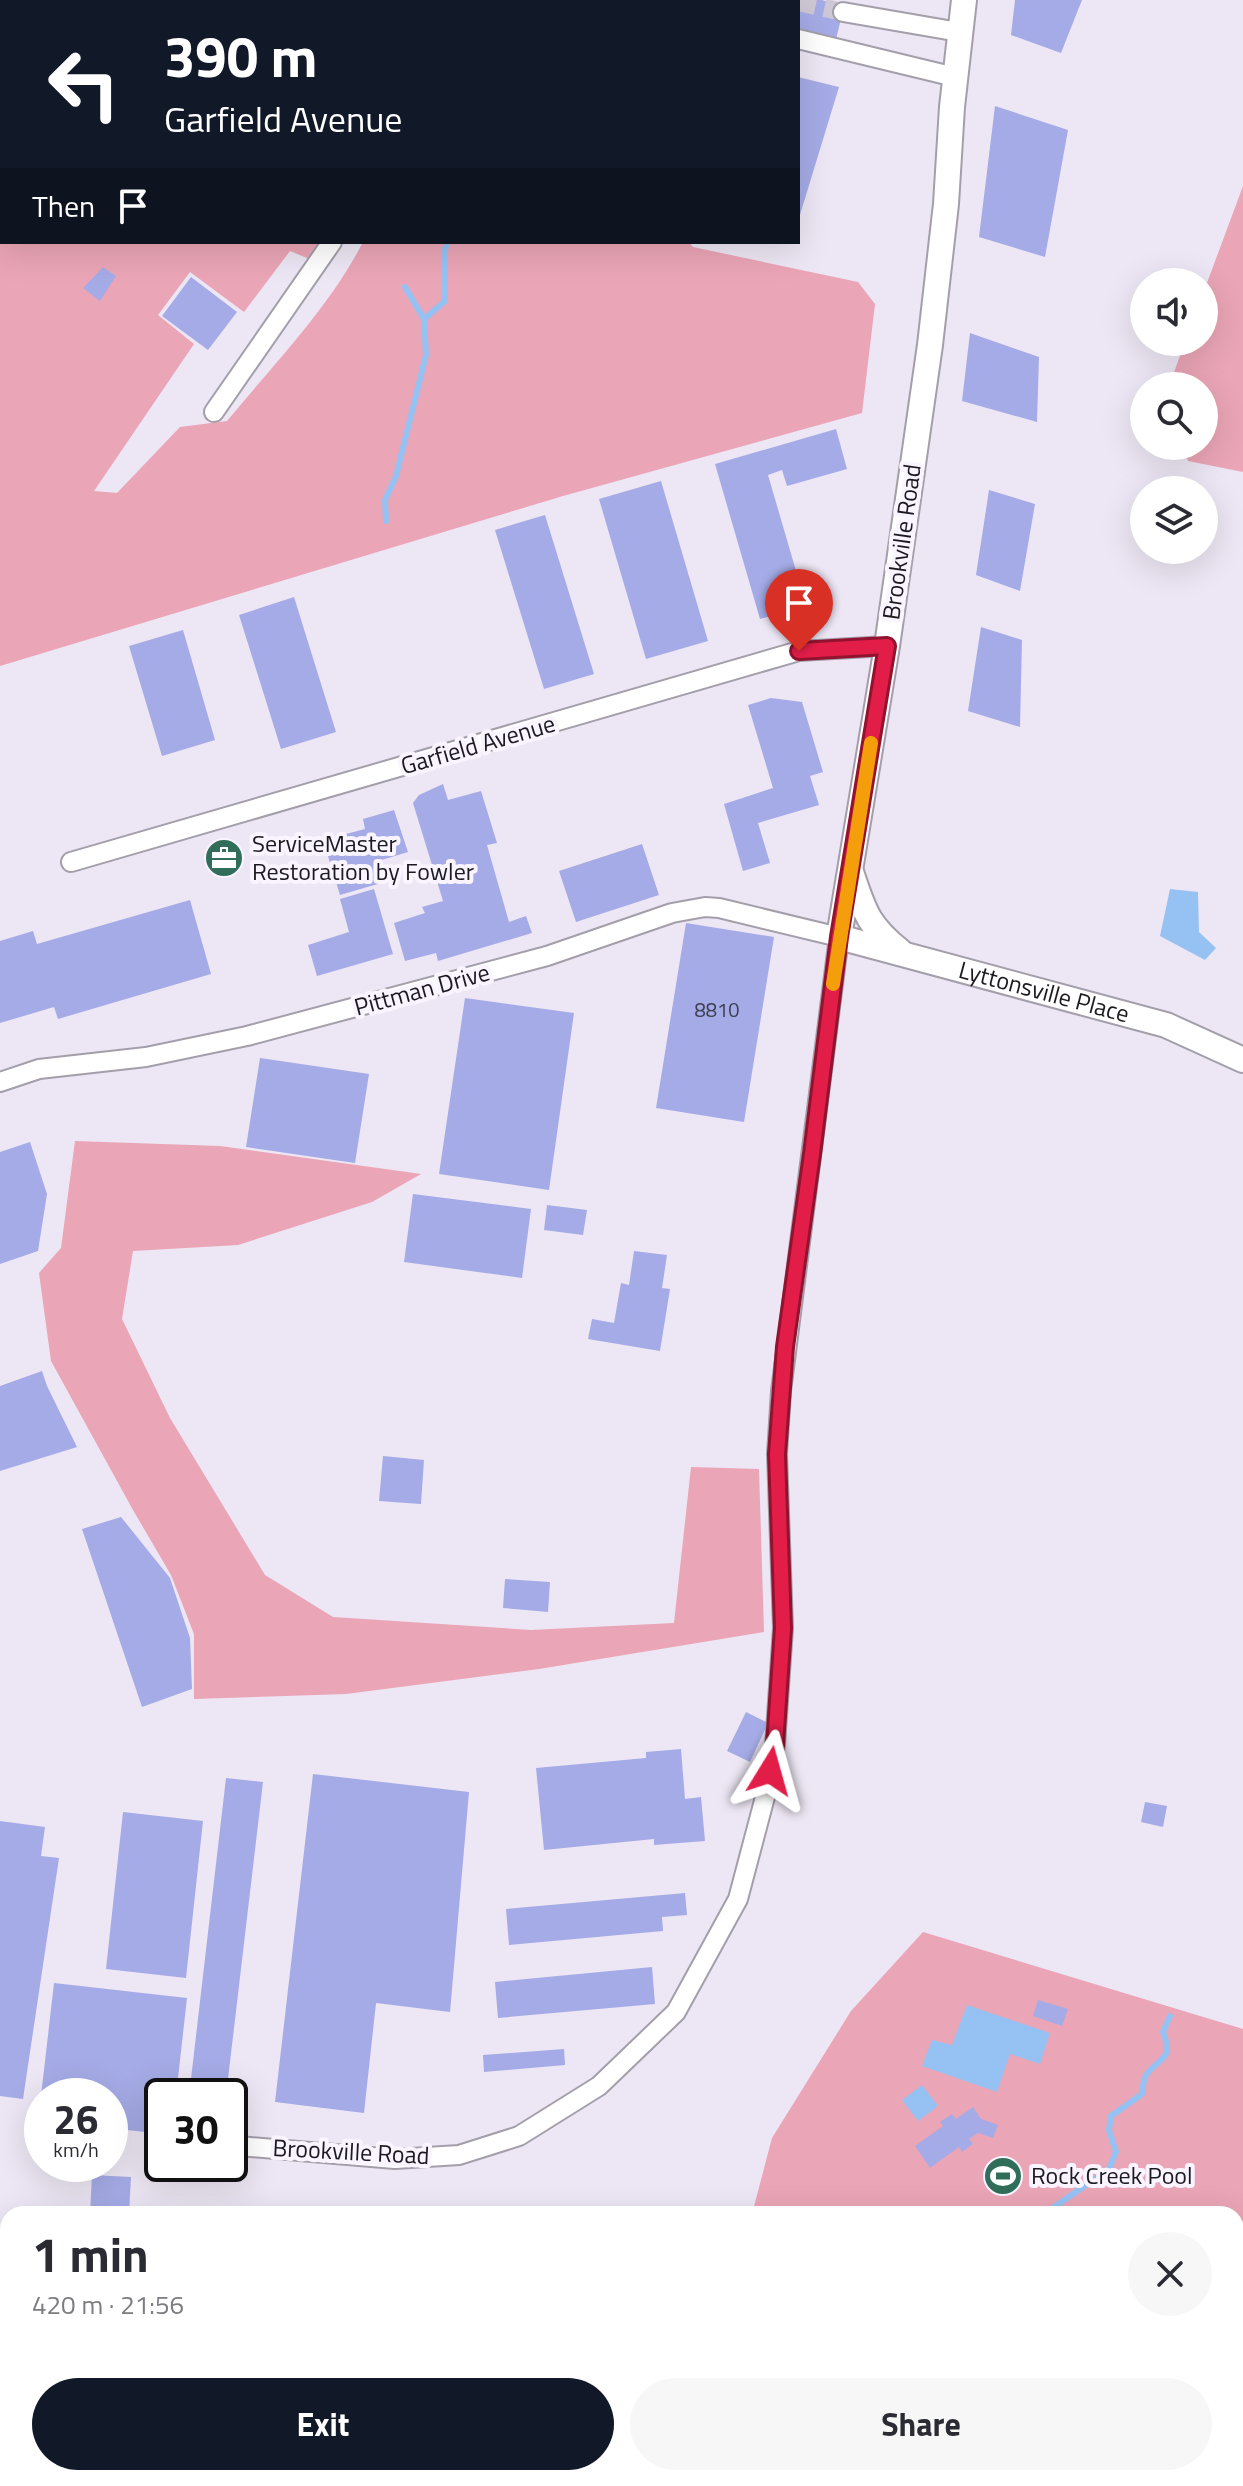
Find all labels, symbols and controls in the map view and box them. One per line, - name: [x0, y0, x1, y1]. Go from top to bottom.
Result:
- text: 390 m: [164, 14, 317, 99]
- icon: left: [32, 32, 136, 136]
- text: Garfield Avenue: [164, 91, 403, 146]
- text: Then: [32, 183, 95, 229]
- icon: arrive: [111, 184, 155, 228]
- map controls: [1130, 268, 1218, 564]
- button: sound: [1130, 268, 1218, 356]
- button: search: [1130, 372, 1218, 460]
- street label: Brookville Road: [872, 462, 930, 622]
- button: layers: [1130, 476, 1218, 564]
- pin: [765, 569, 833, 651]
- icon: arrive: [777, 581, 821, 625]
- street label: Garfield Avenue: [396, 705, 559, 783]
- place label: ServiceMaster Restoration by Fowler: [252, 825, 474, 889]
- office icon: ServiceMaster Restoration by Fowler: [203, 837, 245, 879]
- street label: Lyttonsville Place: [955, 951, 1133, 1031]
- street label: Pittman Drive: [350, 954, 494, 1024]
- house number: 8810: [695, 994, 739, 1025]
- position arrow: [728, 1729, 812, 1813]
- speed limit sign: 30: [144, 2078, 248, 2182]
- text: 26: [54, 2089, 98, 2150]
- street label: Brookville Road: [272, 2129, 430, 2173]
- text: km/h: [53, 2134, 99, 2165]
- sports icon: Rock Creek Pool: [982, 2155, 1024, 2197]
- place label: Rock Creek Pool: [1031, 2157, 1193, 2193]
- text: 1 min: [32, 2218, 149, 2291]
- button: close: [1128, 2232, 1212, 2316]
- text: 420 m · 21:56: [32, 2285, 184, 2324]
- button: Exit: [32, 2378, 614, 2470]
- button: Share: [630, 2378, 1212, 2470]

